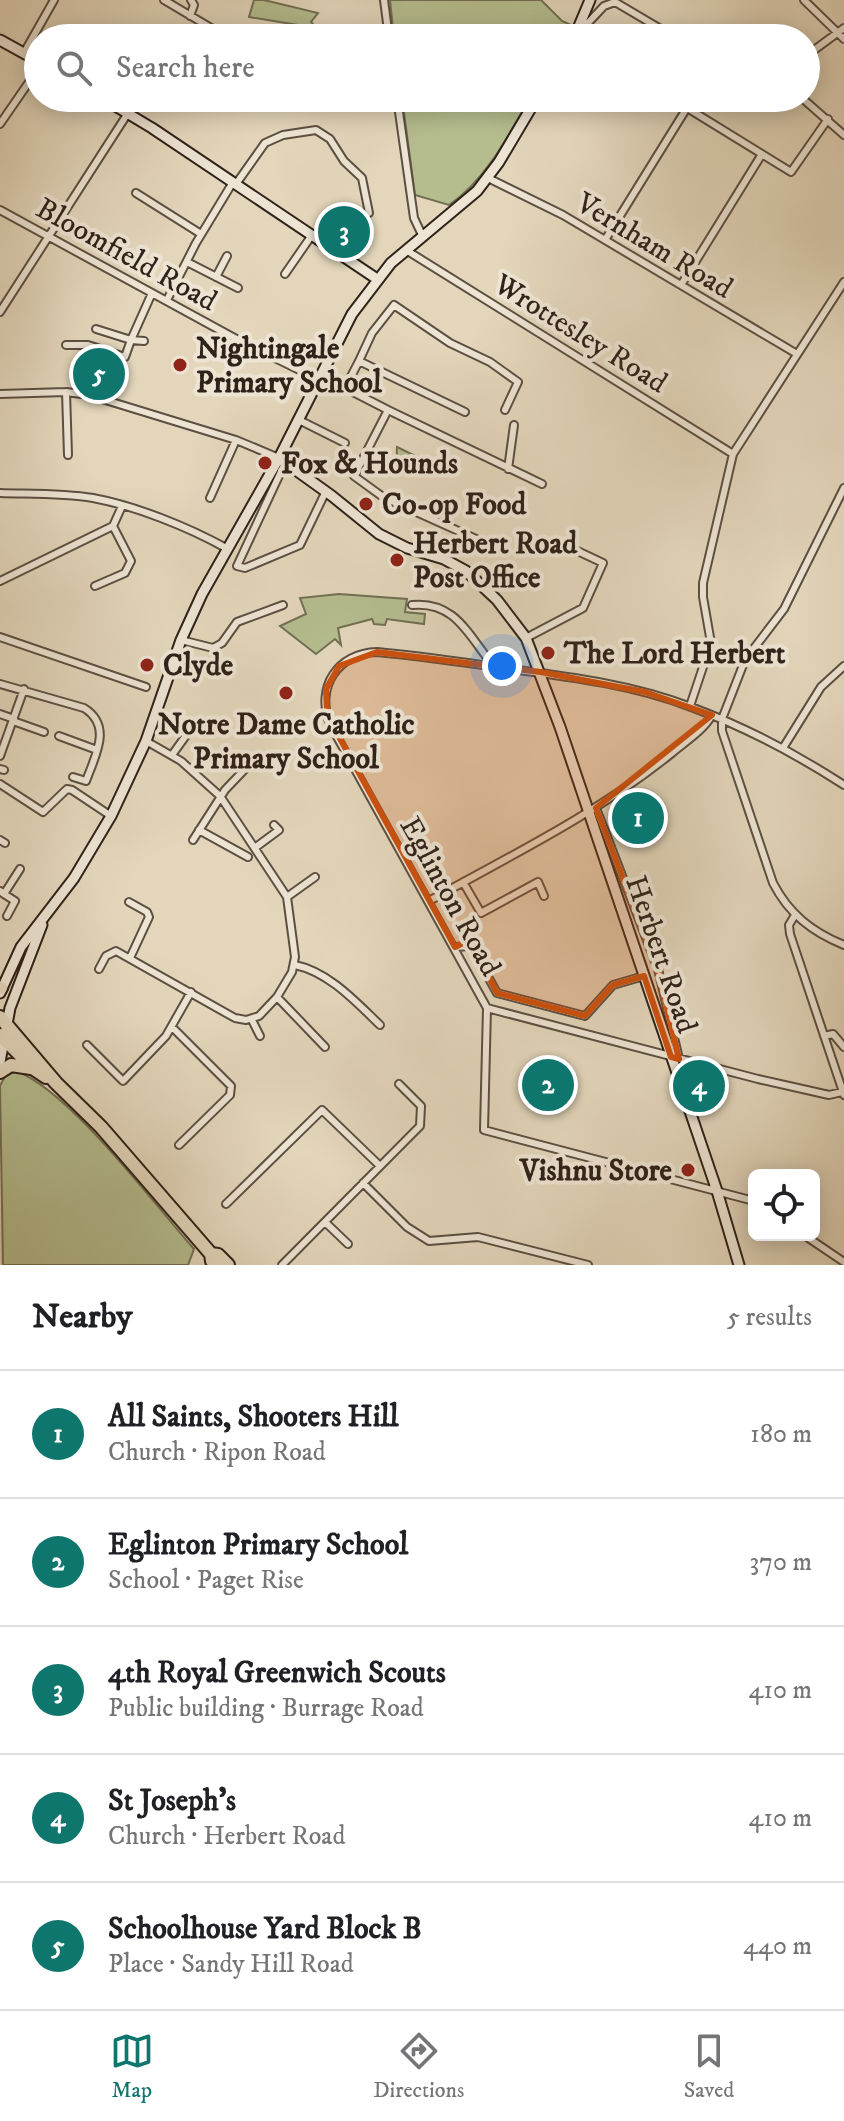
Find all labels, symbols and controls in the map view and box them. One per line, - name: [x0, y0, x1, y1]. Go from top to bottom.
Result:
- search box: [24, 24, 820, 112]
- icon: search: [52, 46, 96, 90]
- text: Search here: [116, 50, 255, 87]
- street label: Vernham Road: [568, 185, 739, 308]
- street label: Bloomfield Road: [29, 190, 223, 320]
- pin: 3: [318, 202, 370, 262]
- street label: Wrottesley Road: [486, 266, 674, 402]
- place label: Nightingale Primary School: [196, 331, 383, 402]
- pin: 5: [73, 344, 125, 404]
- marker: Nightingale Primary School: [171, 356, 189, 374]
- place label: Fox & Hounds: [281, 446, 458, 483]
- marker: Fox & Hounds: [256, 454, 274, 472]
- place label: Co-op Food: [382, 487, 527, 524]
- marker: Co-op Food: [357, 495, 375, 513]
- place label: Herbert Road Post Office: [413, 526, 578, 597]
- marker: Herbert Road Post Office: [388, 551, 406, 569]
- place label: The Lord Herbert: [563, 636, 786, 673]
- marker: The Lord Herbert: [539, 644, 557, 662]
- your location: [482, 646, 522, 686]
- place label: Clyde: [163, 648, 234, 685]
- marker: Clyde: [138, 656, 156, 674]
- marker: Notre Dame Catholic Primary School: [277, 684, 295, 702]
- place label: Notre Dame Catholic Primary School: [158, 707, 414, 778]
- pin: 1: [612, 788, 664, 848]
- street label: Eglinton Road: [391, 811, 509, 983]
- street label: Herbert Road: [616, 871, 705, 1038]
- pin: 2: [522, 1055, 574, 1115]
- pin: 4: [673, 1056, 725, 1116]
- place label: Vishnu Store: [519, 1153, 673, 1190]
- marker: Vishnu Store: [679, 1161, 697, 1179]
- map controls: [748, 1169, 820, 1241]
- button: locate: [748, 1169, 820, 1241]
- text: Nearby: [32, 1296, 133, 1338]
- text: 5 results: [727, 1301, 812, 1334]
- text: All Saints, Shooters Hill: [108, 1399, 399, 1436]
- text: 1: [53, 1418, 63, 1451]
- text: 180 m: [750, 1418, 812, 1451]
- text: Church · Ripon Road: [108, 1436, 326, 1469]
- text: Eglinton Primary School: [108, 1527, 408, 1564]
- text: 2: [52, 1546, 64, 1579]
- text: 370 m: [750, 1546, 812, 1579]
- text: School · Paget Rise: [108, 1564, 304, 1597]
- text: 4th Royal Greenwich Scouts: [108, 1655, 446, 1692]
- text: 3: [53, 1674, 63, 1707]
- text: 410 m: [748, 1674, 812, 1707]
- text: Public building · Burrage Road: [108, 1692, 424, 1725]
- text: St Joseph's: [108, 1783, 236, 1820]
- text: 4: [51, 1802, 65, 1835]
- text: 410 m: [748, 1802, 812, 1835]
- text: Church · Herbert Road: [108, 1820, 345, 1853]
- text: Schoolhouse Yard Block B: [108, 1911, 422, 1948]
- text: 5: [52, 1930, 64, 1963]
- text: 440 m: [743, 1930, 812, 1963]
- text: Place · Sandy Hill Road: [108, 1948, 354, 1981]
- tab: Map: [110, 2029, 154, 2104]
- tab: Directions: [373, 2029, 464, 2104]
- tab: Saved: [684, 2029, 734, 2104]

